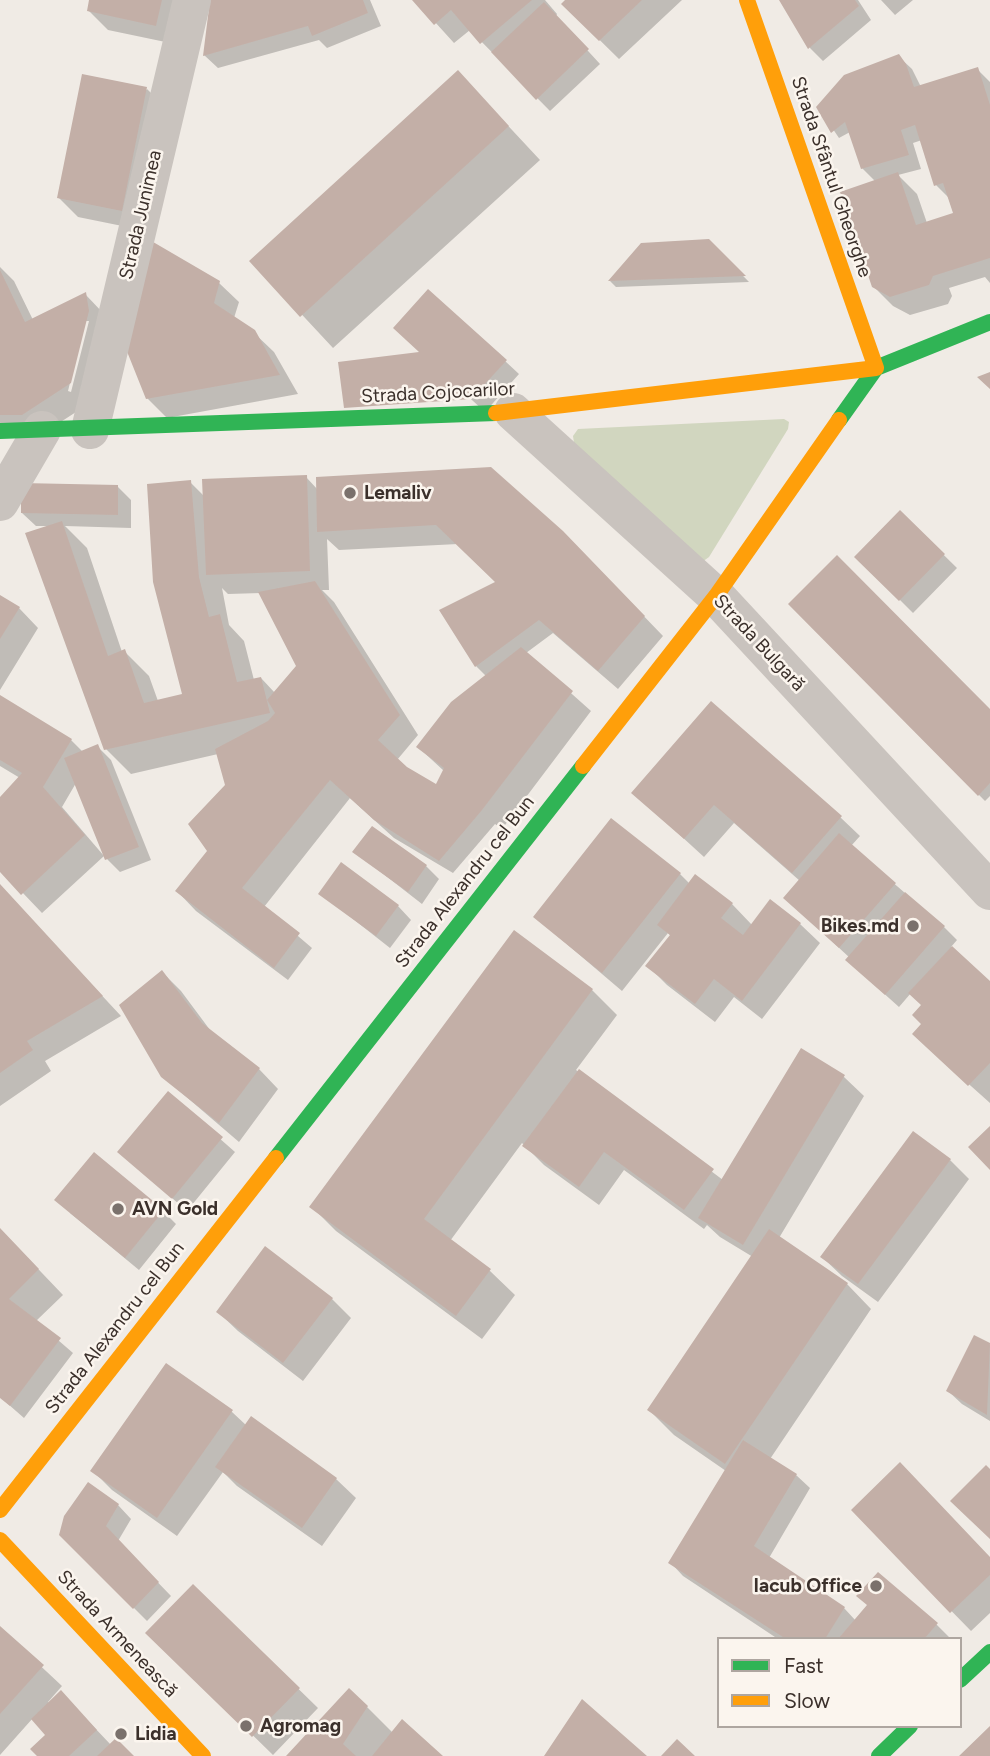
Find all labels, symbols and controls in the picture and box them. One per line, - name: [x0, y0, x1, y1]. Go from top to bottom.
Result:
- street label: Strada Sfântul Gheorghe: [786, 74, 876, 280]
- street label: Strada Junimea: [115, 148, 167, 282]
- street label: Strada Cojocarilor: [361, 378, 515, 408]
- place label: Lemaliv: [364, 482, 432, 504]
- marker: Lemaliv: [342, 485, 358, 501]
- street label: Strada Bulgară: [708, 590, 810, 696]
- street label: Strada Alexandru cel Bun: [391, 791, 539, 973]
- place label: Bikes.md: [821, 915, 899, 937]
- marker: Bikes.md: [905, 918, 921, 934]
- place label: AVN Gold: [132, 1198, 218, 1220]
- marker: AVN Gold: [110, 1201, 126, 1217]
- street label: Strada Alexandru cel Bun: [41, 1237, 189, 1419]
- street label: Strada Armenească: [52, 1566, 182, 1702]
- place label: Iacub Office: [754, 1575, 862, 1597]
- marker: Iacub Office: [868, 1578, 884, 1594]
- legend: [717, 1637, 962, 1728]
- text: Fast: [784, 1653, 824, 1678]
- text: Slow: [784, 1688, 830, 1713]
- place label: Agromag: [260, 1715, 341, 1737]
- marker: Agromag: [238, 1718, 254, 1734]
- place label: Lidia: [135, 1723, 177, 1745]
- marker: Lidia: [113, 1726, 129, 1742]

